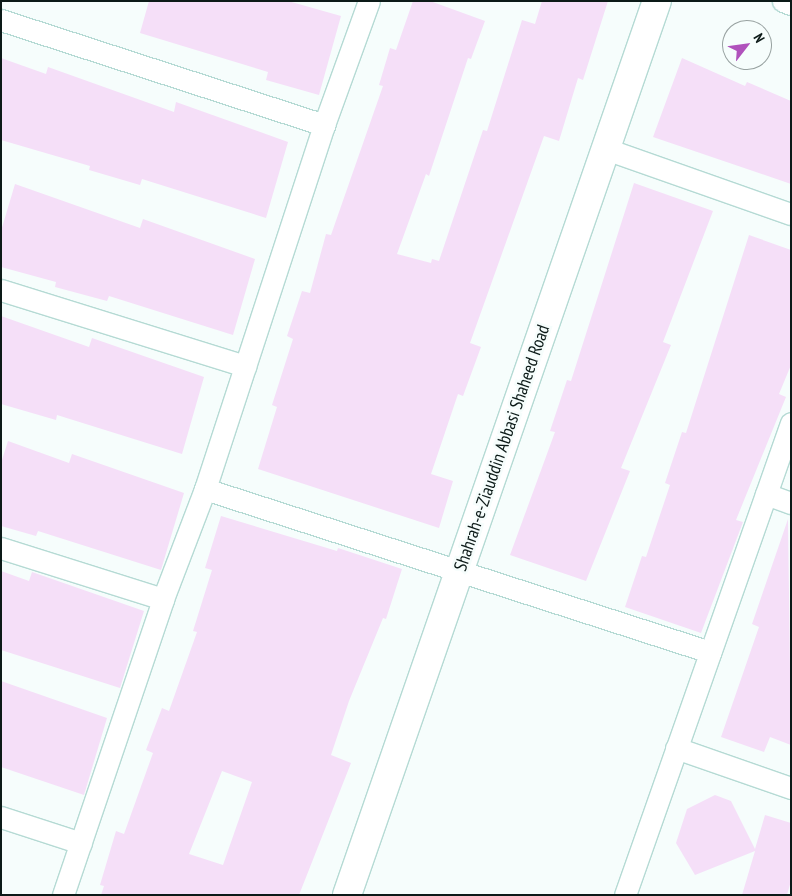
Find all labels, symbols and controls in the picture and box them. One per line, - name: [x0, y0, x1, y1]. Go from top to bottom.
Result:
- north arrow: [722, 20, 772, 70]
- text: N: [749, 30, 769, 46]
- street label: Shahrah-e-Ziauddin Abbasi Shaheed Road: [450, 322, 554, 574]

